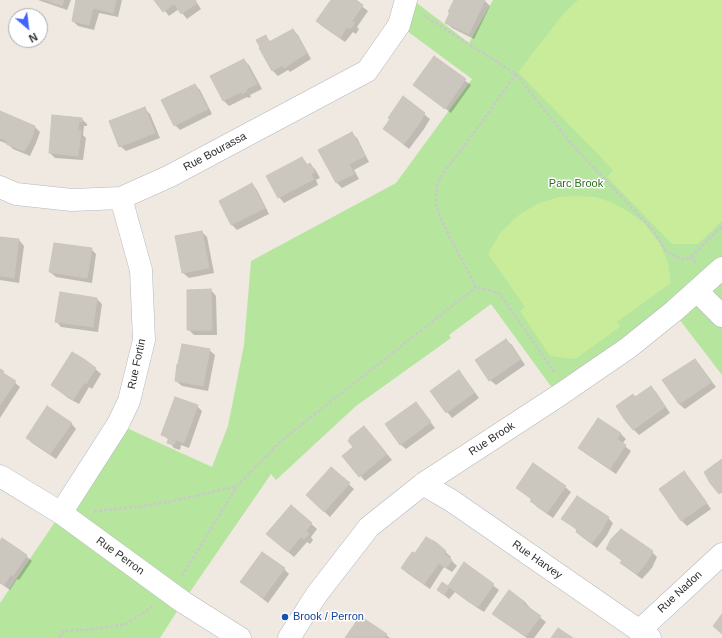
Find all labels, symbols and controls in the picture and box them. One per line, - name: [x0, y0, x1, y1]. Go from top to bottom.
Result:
- north arrow: [8, 8, 48, 48]
- text: N: [27, 31, 39, 45]
- street label: Rue Bourassa: [181, 130, 249, 174]
- park label: Parc Brook: [549, 177, 603, 191]
- street label: Rue Fortin: [125, 338, 149, 390]
- street label: Rue Brook: [467, 419, 517, 459]
- street label: Rue Perron: [93, 534, 147, 578]
- street label: Rue Harvey: [509, 538, 565, 582]
- street label: Rue Nadon: [655, 568, 705, 616]
- place label: Brook / Perron: [293, 610, 364, 624]
- marker: Brook / Perron: [280, 612, 290, 622]

